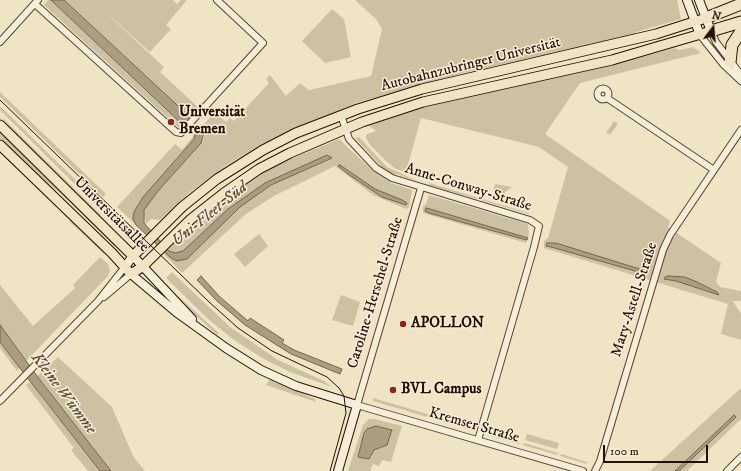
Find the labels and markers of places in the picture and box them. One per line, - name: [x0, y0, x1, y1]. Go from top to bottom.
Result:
- place label: Universität Bremen: [179, 104, 245, 139]
- marker: Universität Bremen: [166, 117, 176, 127]
- place label: APOLLON: [411, 315, 484, 333]
- marker: APOLLON: [398, 319, 408, 329]
- place label: BVL Campus: [401, 381, 481, 399]
- marker: BVL Campus: [388, 385, 398, 395]

